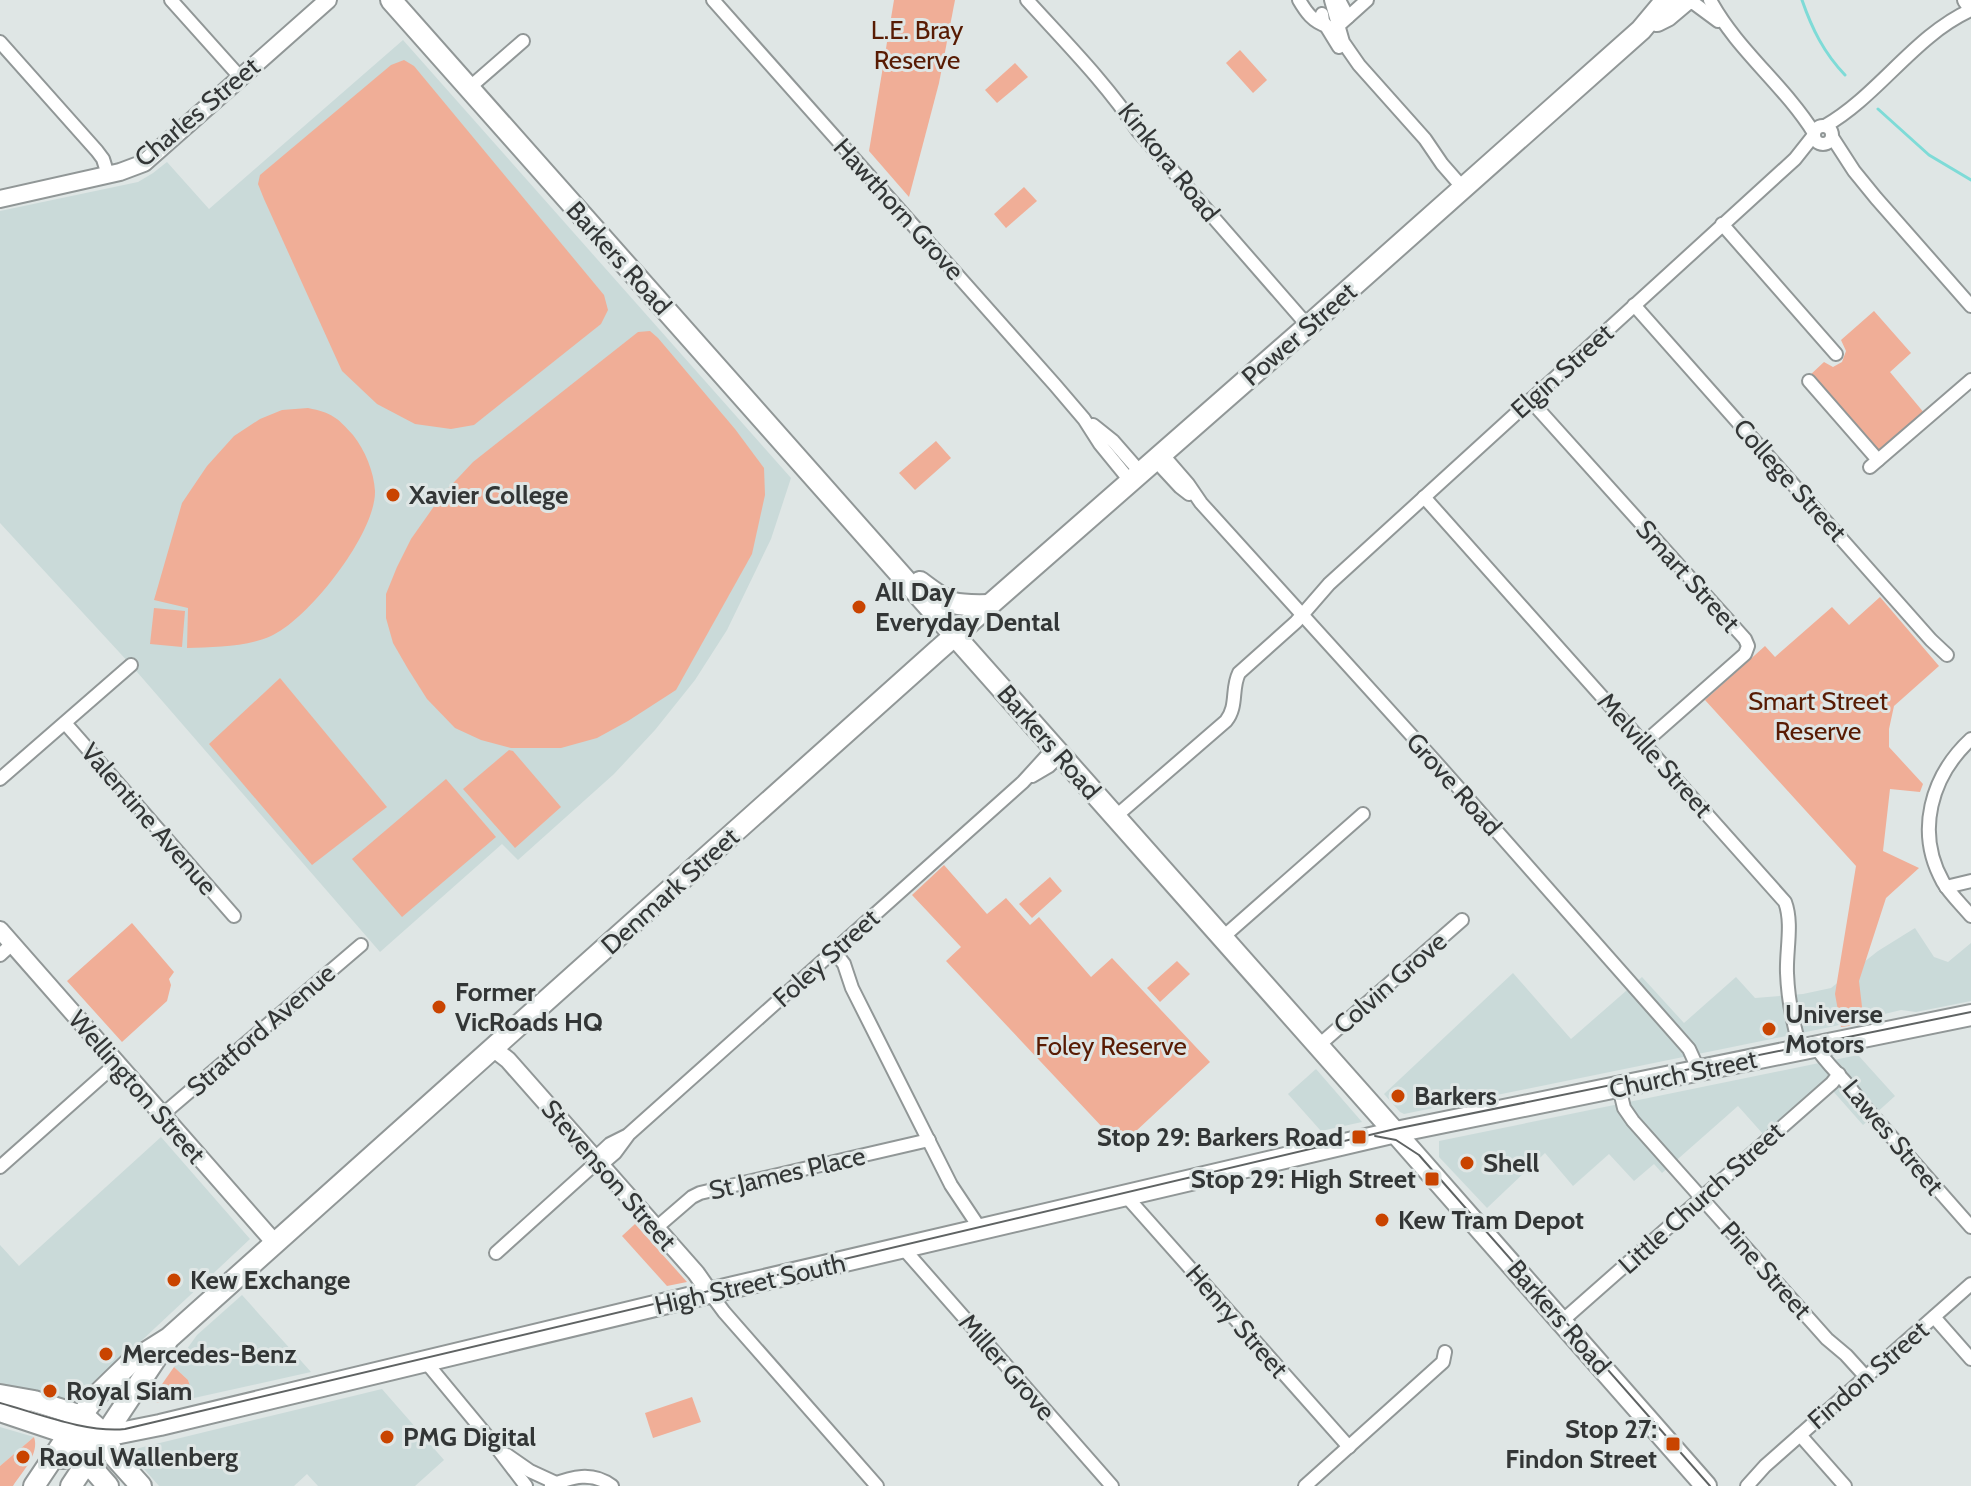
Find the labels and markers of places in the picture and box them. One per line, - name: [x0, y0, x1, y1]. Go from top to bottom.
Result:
- place label: Xavier College: [408, 479, 568, 511]
- marker: Xavier College: [384, 486, 402, 504]
- place label: All Day Everyday Dental: [875, 576, 1060, 638]
- marker: All Day Everyday Dental: [850, 598, 868, 616]
- place label: Former VicRoads HQ: [455, 976, 603, 1038]
- marker: Former VicRoads HQ: [430, 998, 448, 1016]
- place label: Universe Motors: [1785, 998, 1883, 1060]
- marker: Universe Motors: [1760, 1020, 1778, 1038]
- place label: Barkers: [1414, 1080, 1497, 1112]
- marker: Barkers: [1389, 1087, 1407, 1105]
- place label: Stop 29: Barkers Road: [1097, 1121, 1343, 1153]
- marker: Stop 29: Barkers Road: [1350, 1128, 1368, 1146]
- place label: Shell: [1483, 1147, 1539, 1179]
- marker: Shell: [1458, 1154, 1476, 1172]
- place label: Stop 29: High Street: [1191, 1163, 1416, 1195]
- marker: Stop 29: High Street: [1423, 1170, 1441, 1188]
- place label: Kew Tram Depot: [1398, 1204, 1584, 1236]
- marker: Kew Tram Depot: [1373, 1211, 1391, 1229]
- place label: Kew Exchange: [190, 1264, 350, 1296]
- marker: Kew Exchange: [165, 1271, 183, 1289]
- place label: Mercedes-Benz: [122, 1338, 297, 1370]
- marker: Mercedes-Benz: [97, 1345, 115, 1363]
- place label: Royal Siam: [66, 1375, 192, 1407]
- marker: Royal Siam: [41, 1382, 59, 1400]
- place label: Stop 27: Findon Street: [1505, 1413, 1657, 1475]
- place label: PMG Digital: [403, 1421, 536, 1453]
- marker: PMG Digital: [378, 1428, 396, 1446]
- marker: Stop 27: Findon Street: [1664, 1435, 1682, 1453]
- place label: Raoul Wallenberg: [39, 1441, 238, 1473]
- marker: Raoul Wallenberg: [14, 1448, 32, 1466]

